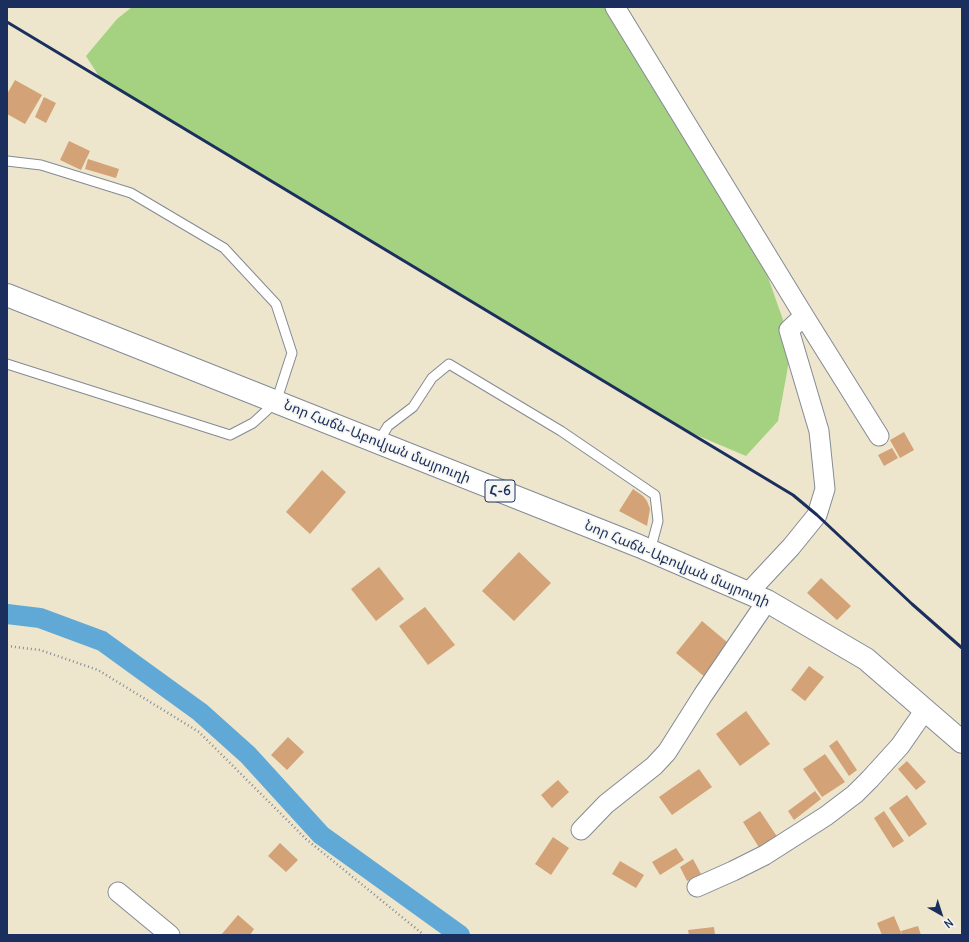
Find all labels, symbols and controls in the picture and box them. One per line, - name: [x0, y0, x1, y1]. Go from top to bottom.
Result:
- street label: Նոր Հաճն-Աբովյան մայրուղի: [281, 397, 473, 487]
- road number: Հ-6: [485, 480, 515, 502]
- street label: Նոր Հաճն-Աբովյան մայրուղի: [582, 517, 772, 611]
- north arrow: [921, 894, 961, 934]
- text: N: [941, 915, 956, 931]

